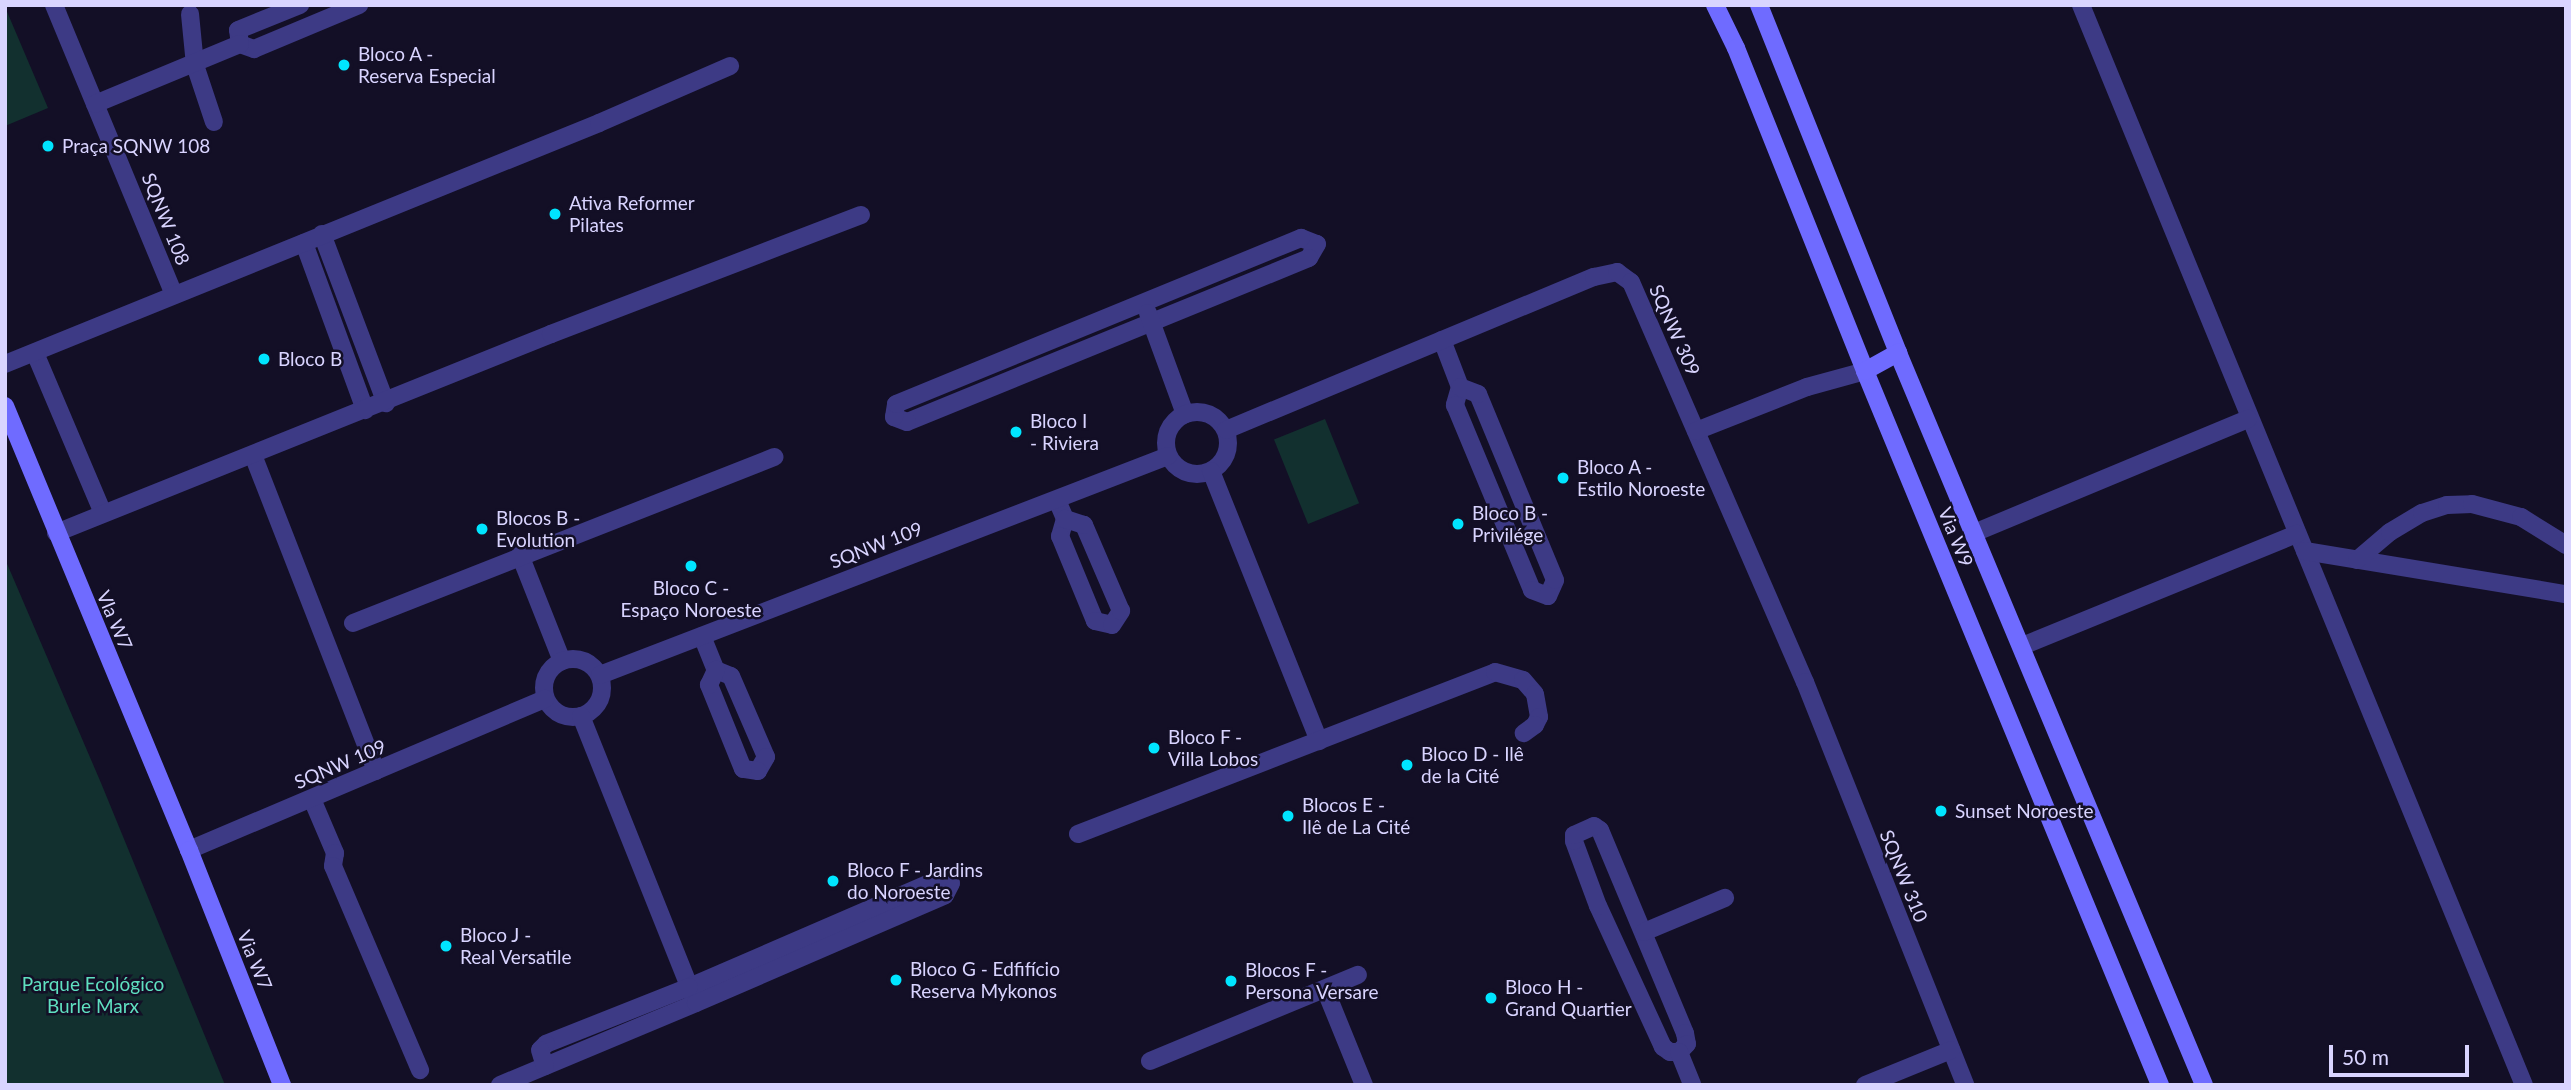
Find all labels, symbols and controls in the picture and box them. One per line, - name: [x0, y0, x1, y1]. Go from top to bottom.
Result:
- place label: Bloco A - Reserva Especial: [358, 43, 496, 87]
- marker: Bloco A - Reserva Especial: [336, 57, 352, 73]
- place label: Praça SQNW 108: [62, 135, 210, 157]
- marker: Praça SQNW 108: [40, 138, 56, 154]
- street label: SQNW 108: [137, 169, 195, 269]
- place label: Ativa Reformer Pilates: [569, 192, 695, 236]
- marker: Ativa Reformer Pilates: [547, 206, 563, 222]
- street label: SQNW 309: [1645, 281, 1705, 379]
- place label: Bloco B: [278, 348, 342, 370]
- marker: Bloco B: [256, 351, 272, 367]
- place label: Bloco I - Riviera: [1030, 410, 1099, 454]
- marker: Bloco I - Riviera: [1008, 424, 1024, 440]
- place label: Bloco A - Estilo Noroeste: [1577, 456, 1705, 500]
- marker: Bloco A - Estilo Noroeste: [1555, 470, 1571, 486]
- place label: Bloco B - Privilége: [1472, 502, 1548, 546]
- street label: Via W9: [1934, 504, 1978, 570]
- place label: Blocos B - Evolution: [496, 507, 580, 551]
- marker: Bloco B - Privilége: [1450, 516, 1466, 532]
- street label: SQNW 109: [826, 517, 926, 573]
- marker: Blocos B - Evolution: [474, 521, 490, 537]
- marker: Bloco C - Espaço Noroeste: [683, 558, 699, 574]
- place label: Bloco C - Espaço Noroeste: [620, 577, 762, 621]
- street label: Vla W7: [92, 587, 138, 653]
- place label: Bloco F - Villa Lobos: [1168, 726, 1258, 770]
- street label: SQNW 109: [291, 734, 389, 794]
- marker: Bloco F - Villa Lobos: [1146, 740, 1162, 756]
- place label: Bloco D - Ilê de la Cité: [1421, 743, 1524, 787]
- marker: Bloco D - Ilê de la Cité: [1399, 757, 1415, 773]
- place label: Blocos E - Ilê de La Cité: [1302, 794, 1410, 838]
- place label: Sunset Noroeste: [1955, 800, 2094, 822]
- marker: Sunset Noroeste: [1933, 803, 1949, 819]
- marker: Blocos E - Ilê de La Cité: [1280, 808, 1296, 824]
- street label: SQNW 310: [1875, 826, 1933, 926]
- place label: Bloco F - Jardins do Noroeste: [847, 859, 984, 903]
- marker: Bloco F - Jardins do Noroeste: [825, 873, 841, 889]
- place label: Bloco J - Real Versatile: [460, 924, 572, 968]
- street label: Via W7: [233, 927, 277, 993]
- marker: Bloco J - Real Versatile: [438, 938, 454, 954]
- place label: Bloco G - Edfifício Reserva Mykonos: [910, 958, 1060, 1002]
- place label: Blocos F - Persona Versare: [1245, 959, 1379, 1003]
- marker: Bloco G - Edfifício Reserva Mykonos: [888, 972, 904, 988]
- park label: Parque Ecológico Burle Marx: [22, 973, 164, 1017]
- marker: Blocos F - Persona Versare: [1223, 973, 1239, 989]
- place label: Bloco H - Grand Quartier: [1505, 976, 1632, 1020]
- marker: Bloco H - Grand Quartier: [1483, 990, 1499, 1006]
- scale bar: [2333, 1030, 2473, 1074]
- text: 50 m: [2342, 1044, 2389, 1069]

